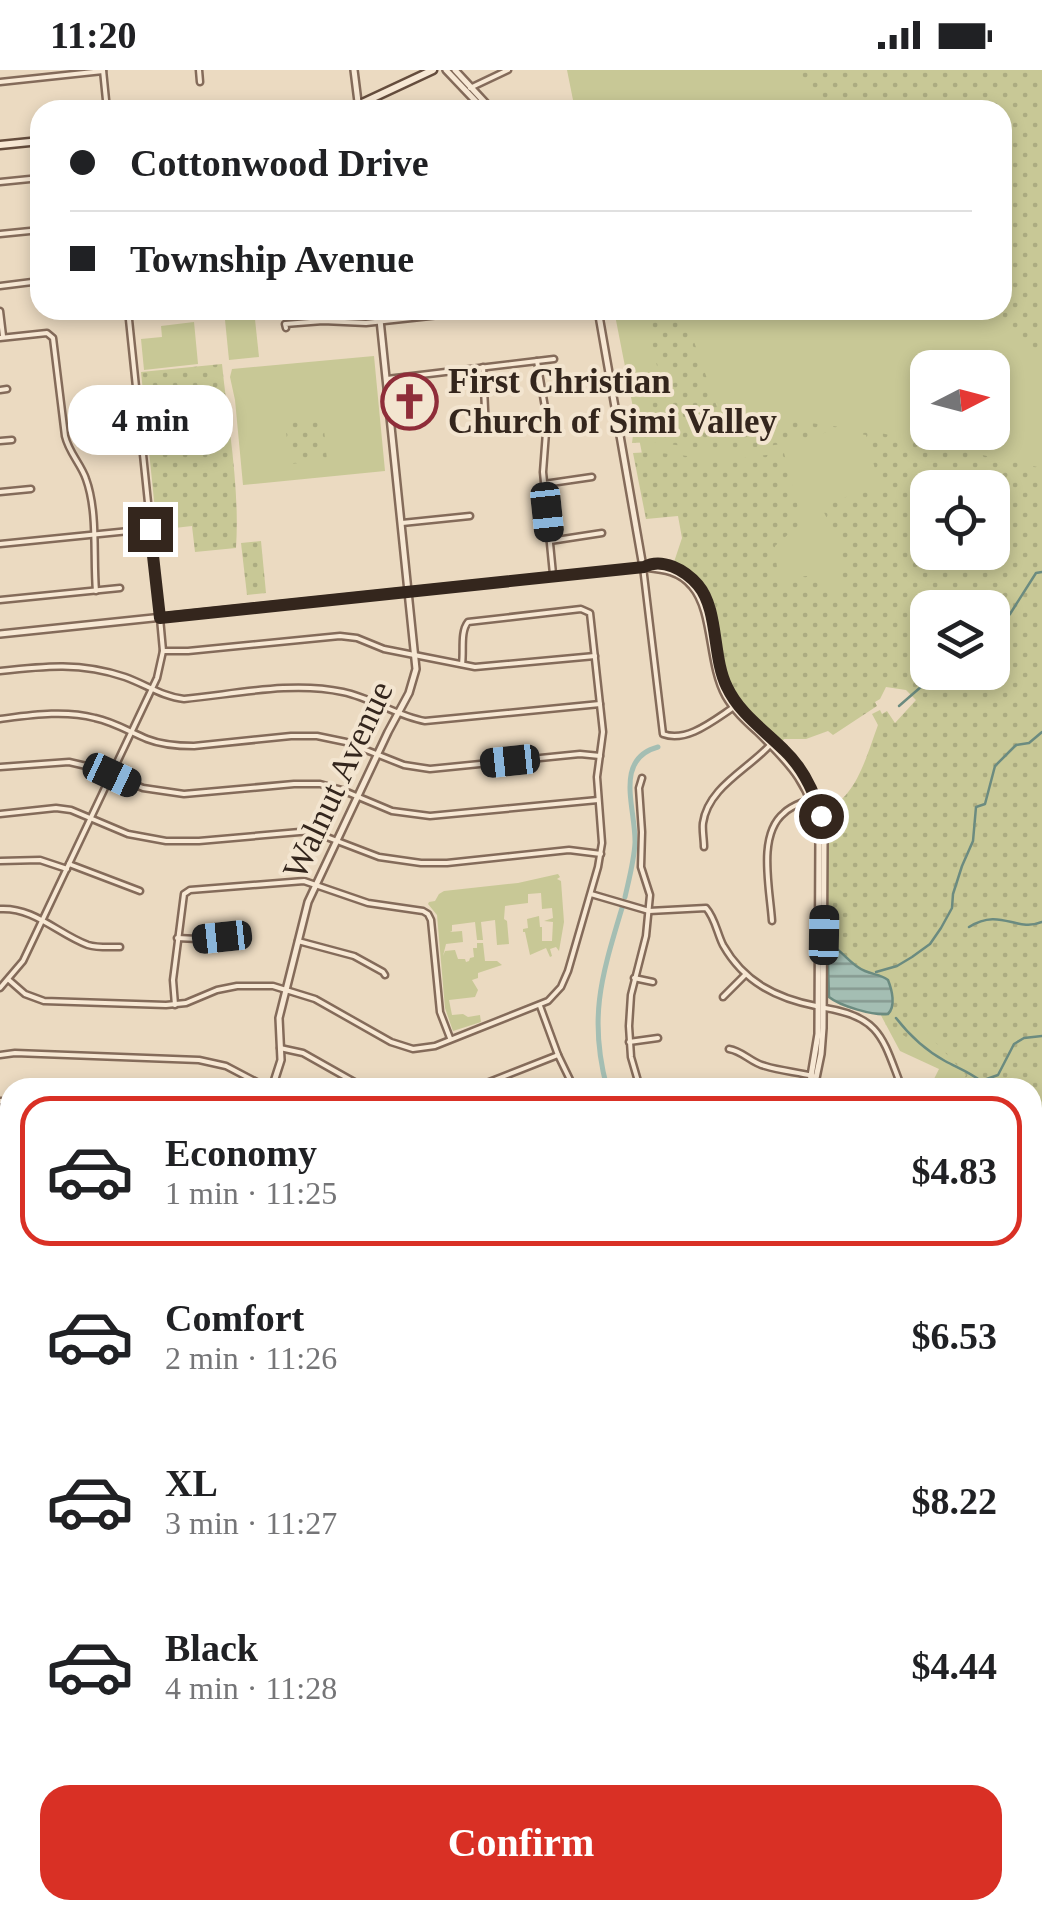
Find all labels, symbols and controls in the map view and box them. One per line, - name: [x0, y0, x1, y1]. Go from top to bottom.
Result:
- text: 11:20: [50, 14, 137, 56]
- text: Cottonwood Drive: [130, 142, 429, 184]
- text: Township Avenue: [130, 238, 414, 280]
- north arrow: [910, 350, 1010, 450]
- map controls: [910, 350, 1010, 690]
- place label: First Christian Church of Simi Valley: [448, 362, 777, 441]
- church icon: First Christian Church of Simi Valley: [379, 371, 439, 431]
- callout: 4 min: [68, 384, 232, 454]
- text: 4 min: [112, 402, 189, 438]
- button: locate: [910, 470, 1010, 570]
- car: [529, 481, 565, 543]
- route end: [128, 507, 173, 552]
- button: layers: [910, 590, 1010, 690]
- street label: Walnut Avenue: [275, 675, 401, 885]
- car: [479, 743, 541, 779]
- car: [78, 749, 146, 801]
- route start: [799, 794, 844, 839]
- car: [808, 905, 840, 965]
- car: [191, 919, 253, 955]
- icon: car: [45, 1126, 135, 1216]
- text: Economy: [165, 1132, 317, 1174]
- text: $4.83: [912, 1150, 997, 1192]
- text: 1 min · 11:25: [165, 1175, 337, 1211]
- icon: car: [45, 1291, 135, 1381]
- text: Comfort: [165, 1297, 304, 1339]
- text: $6.53: [912, 1315, 997, 1357]
- text: 2 min · 11:26: [165, 1340, 337, 1376]
- icon: car: [45, 1456, 135, 1546]
- text: XL: [165, 1462, 218, 1504]
- text: $8.22: [912, 1480, 997, 1522]
- text: 3 min · 11:27: [165, 1505, 337, 1541]
- icon: car: [45, 1621, 135, 1711]
- text: Black: [165, 1627, 258, 1669]
- text: $4.44: [912, 1645, 997, 1687]
- text: 4 min · 11:28: [165, 1670, 337, 1706]
- button: Confirm: [40, 1785, 1002, 1900]

